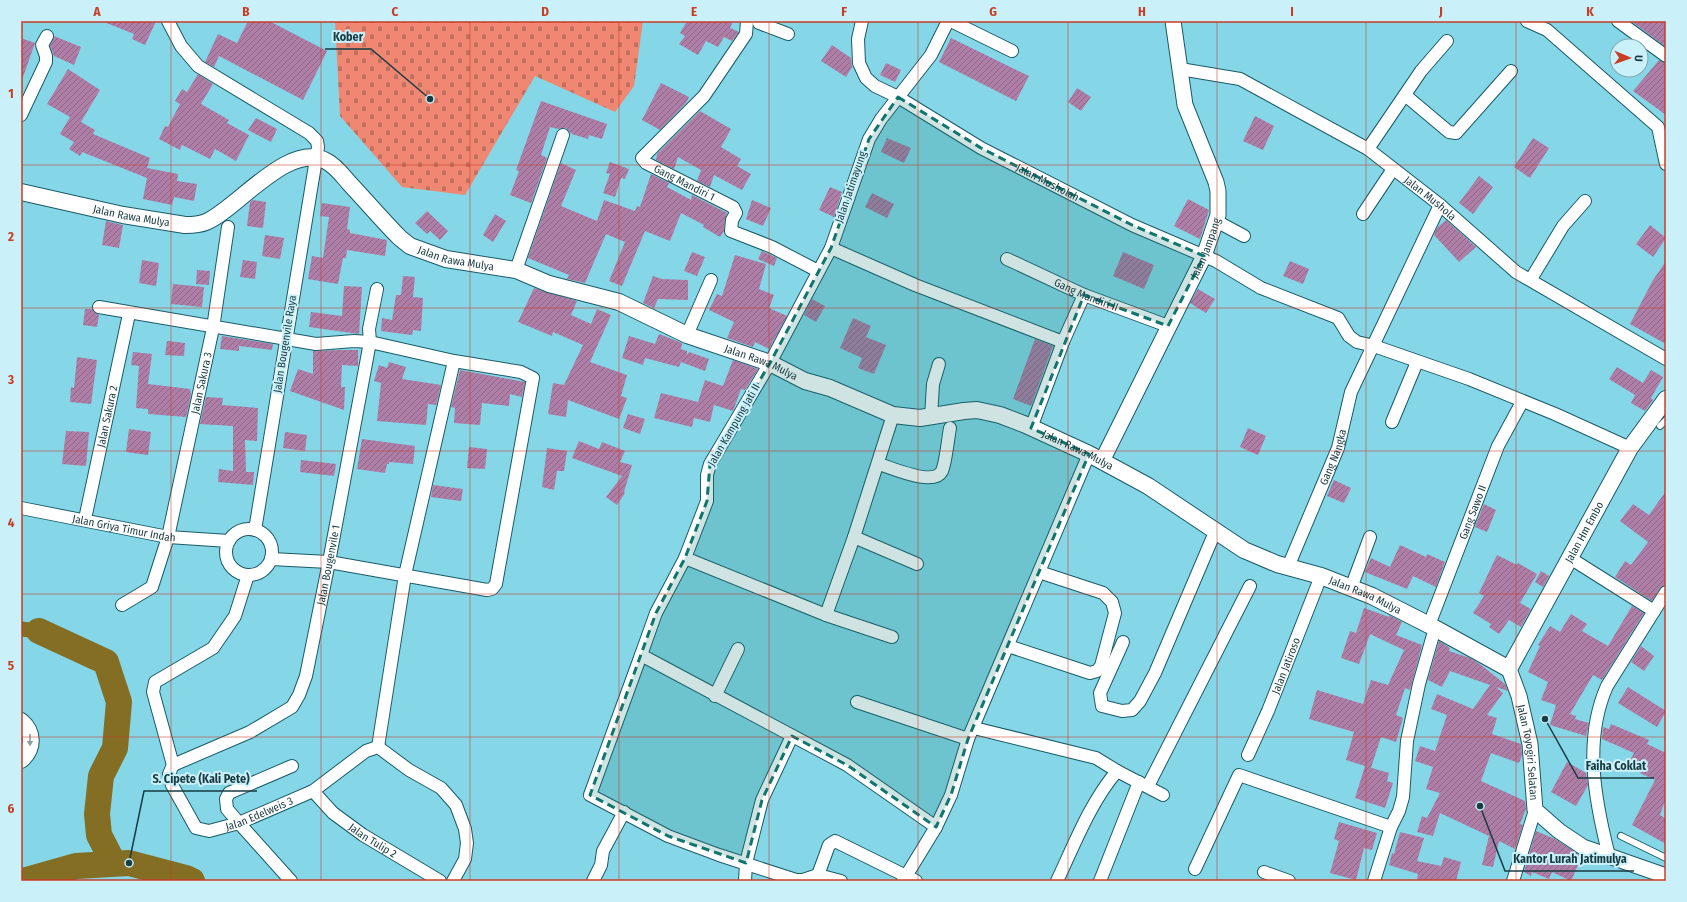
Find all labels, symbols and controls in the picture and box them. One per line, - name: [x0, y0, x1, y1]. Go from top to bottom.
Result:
- text: A: [92, 4, 101, 19]
- text: B: [242, 4, 250, 19]
- text: C: [392, 4, 399, 19]
- text: D: [541, 4, 549, 19]
- text: E: [691, 4, 697, 19]
- text: F: [841, 4, 847, 19]
- text: G: [989, 4, 997, 19]
- text: H: [1138, 4, 1146, 19]
- text: I: [1290, 4, 1294, 19]
- text: J: [1438, 4, 1443, 19]
- text: K: [1586, 4, 1594, 19]
- callout: Kober: [325, 25, 371, 49]
- text: Kober: [333, 30, 364, 44]
- north arrow: [1609, 38, 1649, 78]
- text: U: [1632, 55, 1645, 62]
- text: 1: [8, 86, 14, 101]
- street label: Jalan Jatimayung: [833, 149, 870, 225]
- street label: Jalan Musholah: [1014, 161, 1081, 204]
- street label: Gang Mandiri 1: [652, 162, 717, 203]
- street label: Jalan Mushola: [1402, 173, 1459, 223]
- street label: Jalan Rawa Mulya: [92, 202, 171, 229]
- street label: Jalan Jampang: [1188, 215, 1223, 280]
- text: 2: [7, 229, 14, 244]
- street label: Jalan Rawa Mulya: [416, 243, 495, 273]
- street label: Gang Mandiri II: [1052, 276, 1120, 314]
- street label: Jalan Bougenvile Raya: [271, 294, 299, 394]
- street label: Jalan Rawa Mulya: [723, 342, 800, 383]
- street label: Jalan Sakura 3: [188, 351, 214, 415]
- text: 3: [7, 372, 14, 387]
- street label: Jalan Kampung Jati II: [705, 382, 763, 468]
- street label: Jalan Sakura 2: [94, 384, 120, 448]
- street label: Jalan Rawa Mulya: [1040, 427, 1116, 473]
- street label: Gang Nangka: [1317, 428, 1349, 487]
- street label: Gang Sawo II: [1456, 483, 1489, 541]
- street label: Jalan Hm Embo: [1562, 499, 1606, 565]
- street label: Jalan Griya Timur Indah: [71, 512, 176, 544]
- text: 4: [8, 515, 15, 530]
- street label: Jalan Bougenvile 1: [314, 524, 342, 606]
- street label: Jalan Rawa Mulya: [1327, 573, 1404, 616]
- street label: Jalan Jatiroso: [1269, 635, 1303, 696]
- text: 5: [8, 658, 14, 673]
- street label: Jalan Toyogiri Selatan: [1515, 703, 1541, 801]
- one-way arrow: [27, 734, 33, 747]
- callout: Faiha Coklat: [1578, 754, 1654, 778]
- text: Faiha Coklat: [1586, 759, 1647, 773]
- callout: S. Cipete (Kali Pete): [144, 767, 257, 791]
- text: S. Cipete (Kali Pete): [152, 772, 250, 786]
- street label: Jalan Edelweis 3: [224, 794, 295, 833]
- text: 6: [8, 801, 15, 816]
- street label: Jalan Tulip 2: [346, 820, 399, 860]
- callout: Kantor Lurah Jatimulya: [1505, 847, 1634, 871]
- text: Kantor Lurah Jatimulya: [1513, 852, 1627, 866]

